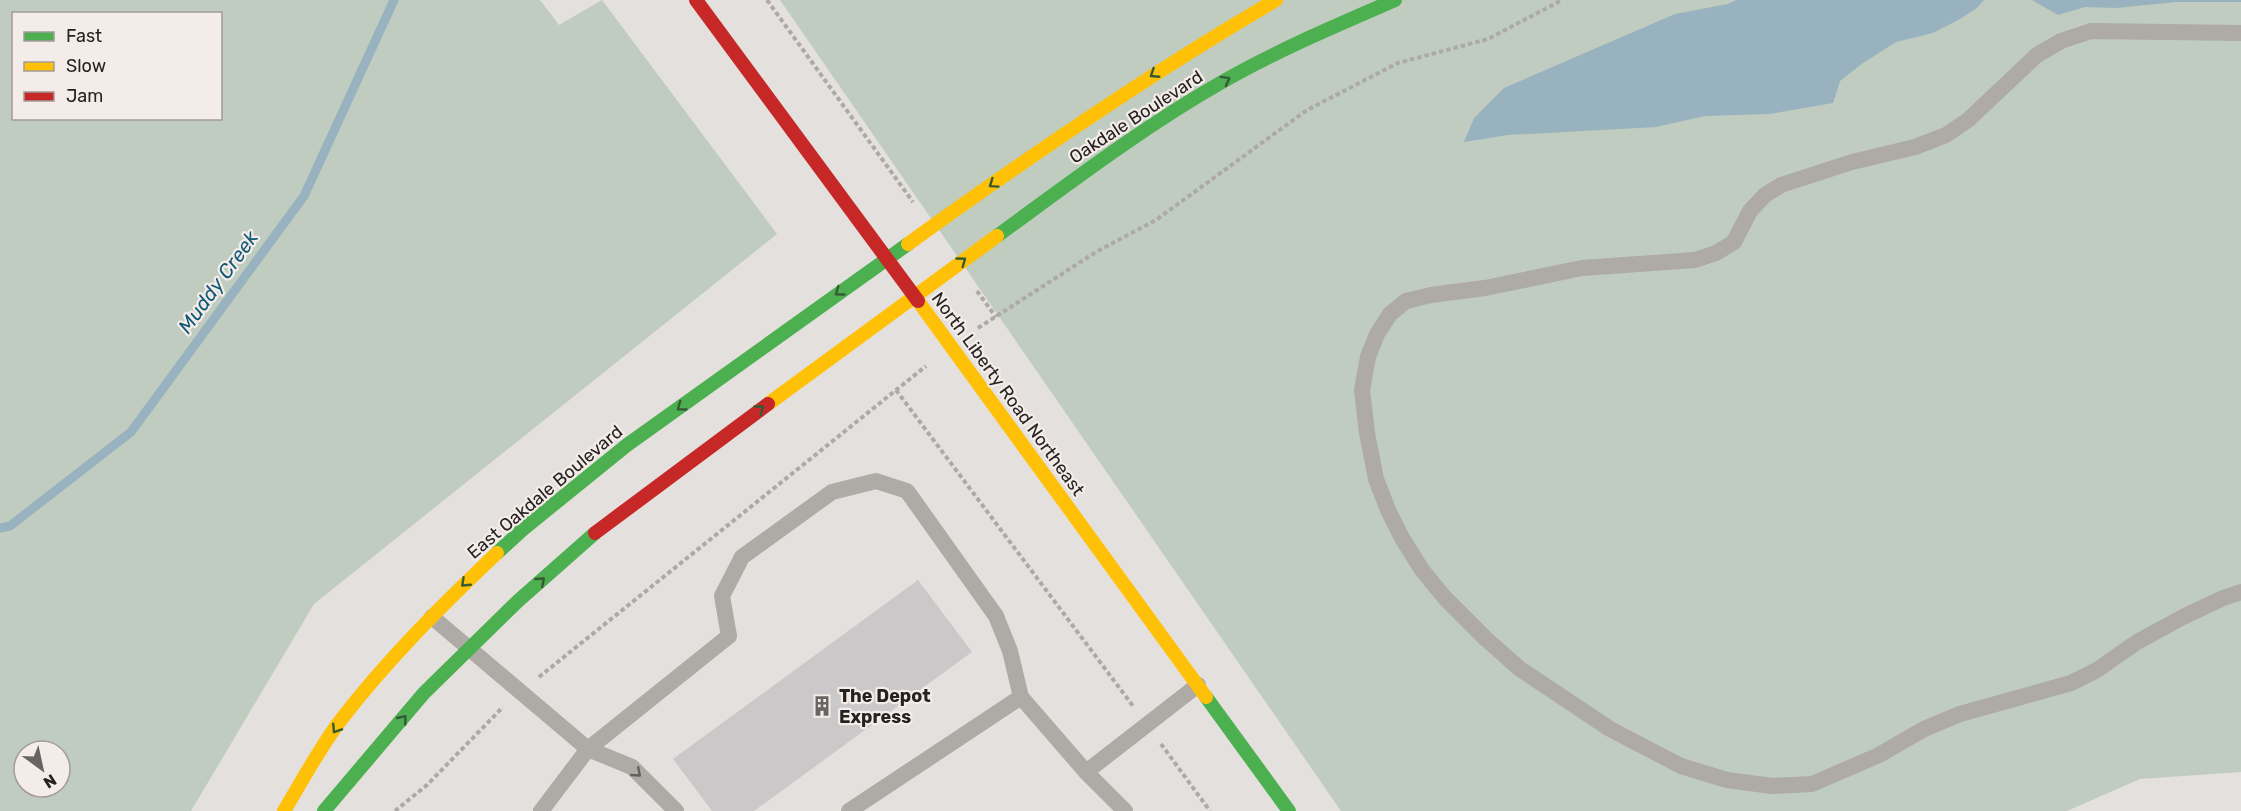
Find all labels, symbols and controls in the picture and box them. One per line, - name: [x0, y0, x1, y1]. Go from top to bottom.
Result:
- legend: [12, 12, 222, 120]
- text: Fast: [66, 25, 102, 47]
- text: Slow: [66, 55, 106, 77]
- street label: Oakdale Boulevard: [1065, 66, 1207, 168]
- one-way arrow: [1150, 67, 1161, 78]
- one-way arrow: [1220, 76, 1231, 87]
- text: Jam: [66, 85, 103, 107]
- one-way arrow: [989, 177, 1000, 188]
- water label: Muddy Creek: [173, 226, 264, 338]
- one-way arrow: [956, 258, 967, 269]
- one-way arrow: [835, 285, 846, 296]
- street label: North Liberty Road Northeast: [927, 288, 1089, 500]
- one-way arrow: [676, 399, 687, 410]
- one-way arrow: [754, 405, 765, 416]
- street label: East Oakdale Boulevard: [463, 421, 627, 563]
- one-way arrow: [462, 576, 472, 587]
- one-way arrow: [534, 577, 545, 588]
- place label: The Depot Express: [839, 685, 931, 728]
- building icon: The Depot Express: [810, 694, 834, 718]
- one-way arrow: [396, 715, 407, 726]
- one-way arrow: [332, 722, 343, 733]
- north arrow: [12, 739, 72, 799]
- one-way arrow: [630, 766, 640, 777]
- text: N: [40, 770, 60, 792]

